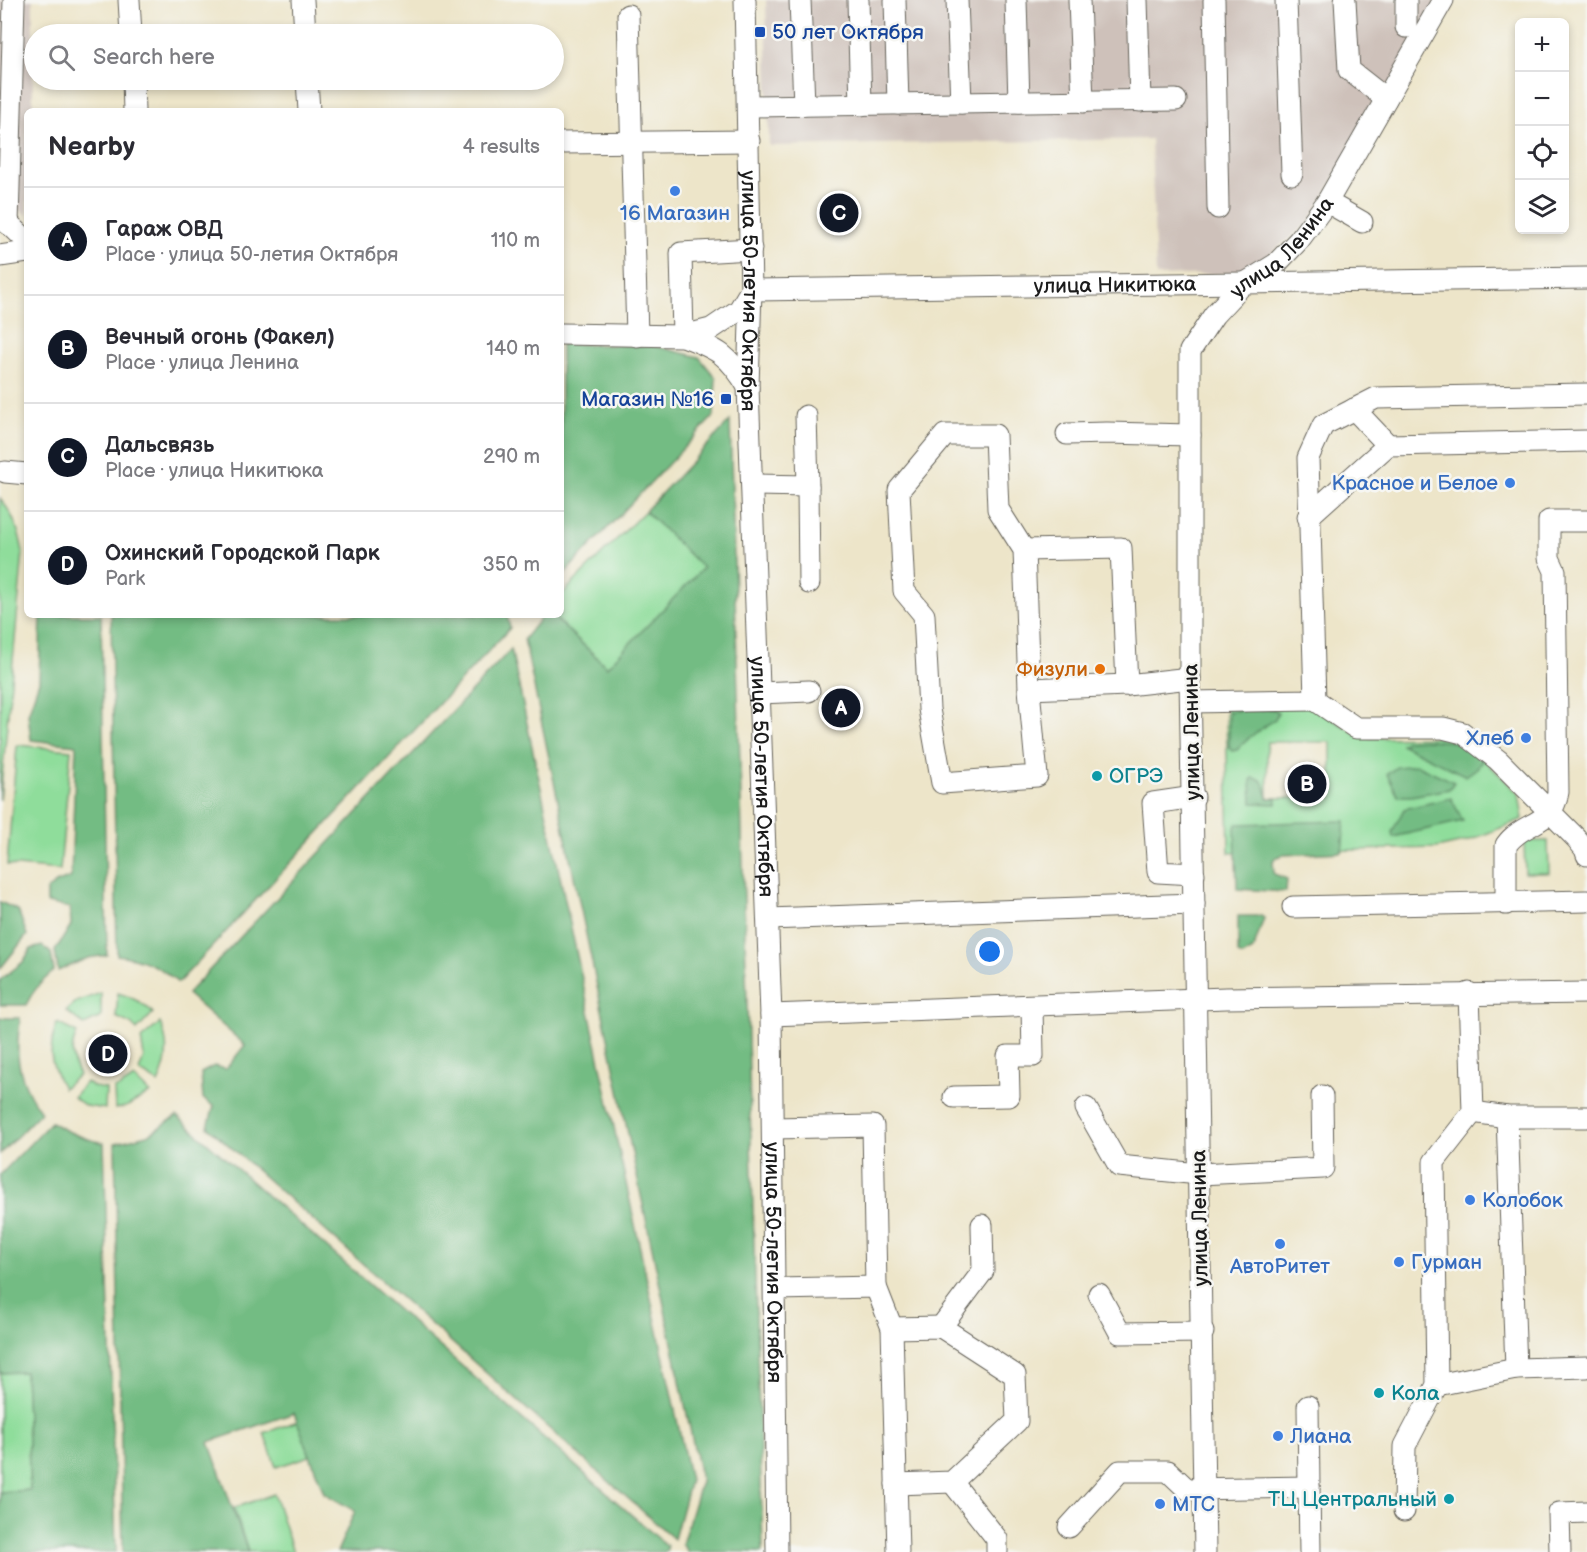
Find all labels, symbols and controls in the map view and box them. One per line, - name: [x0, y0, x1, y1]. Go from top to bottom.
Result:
- map controls: [1515, 18, 1569, 234]
- button: +: [1515, 18, 1569, 72]
- place label: 50 лет Октября: [772, 20, 924, 45]
- search box: [24, 24, 564, 90]
- marker: 50 лет Октября: [753, 25, 767, 39]
- icon: search: [45, 41, 78, 74]
- text: Search here: [93, 44, 215, 71]
- button: −: [1515, 72, 1569, 126]
- button: locate: [1515, 126, 1569, 180]
- text: Nearby: [48, 132, 135, 163]
- text: 4 results: [462, 135, 540, 159]
- street label: улица 50-летия Октября: [735, 170, 764, 412]
- button: layers: [1515, 180, 1569, 234]
- marker: 16 Магазин: [668, 184, 682, 198]
- pin: C: [820, 190, 858, 236]
- street label: улица Ленина: [1224, 191, 1340, 303]
- place label: 16 Магазин: [620, 201, 730, 226]
- text: Гараж ОВД: [105, 216, 223, 243]
- text: A: [61, 229, 74, 253]
- text: 110 m: [491, 229, 540, 253]
- text: Place · улица 50-летия Октября: [105, 243, 398, 267]
- street label: улица Никитюка: [1033, 271, 1197, 298]
- text: Вечный огонь (Факел): [105, 324, 335, 351]
- text: B: [60, 337, 75, 361]
- text: 140 m: [486, 337, 540, 361]
- text: Place · улица Ленина: [105, 351, 299, 375]
- place label: Магазин №16: [581, 387, 714, 412]
- marker: Магазин №16: [719, 392, 733, 406]
- text: Дальсвязь: [105, 432, 214, 459]
- text: C: [60, 445, 75, 469]
- text: 290 m: [483, 445, 540, 469]
- text: Place · улица Никитюка: [105, 459, 324, 483]
- place label: Красное и Белое: [1331, 471, 1498, 496]
- marker: Красное и Белое: [1503, 476, 1517, 490]
- text: Охинский Городской Парк: [105, 540, 380, 567]
- text: D: [61, 553, 74, 577]
- text: 350 m: [483, 553, 540, 577]
- text: Park: [105, 567, 145, 591]
- street label: улица 50-летия Октября: [745, 656, 779, 898]
- place label: Физули: [1017, 657, 1088, 682]
- marker: Физули: [1093, 662, 1107, 676]
- street label: улица Ленина: [1178, 663, 1206, 801]
- pin: A: [822, 686, 860, 730]
- place label: Хлеб: [1466, 726, 1514, 751]
- marker: Хлеб: [1519, 731, 1533, 745]
- pin: B: [1288, 762, 1326, 806]
- place label: ОГРЭ: [1109, 764, 1163, 789]
- marker: ОГРЭ: [1090, 769, 1104, 783]
- your location: [975, 937, 1004, 966]
- pin: D: [88, 1032, 128, 1076]
- street label: улица 50-летия Октября: [760, 1142, 788, 1383]
- street label: улица Ленина: [1186, 1149, 1214, 1287]
- place label: Колобок: [1482, 1188, 1563, 1213]
- marker: Колобок: [1463, 1193, 1477, 1207]
- marker: АвтоРитет: [1273, 1237, 1287, 1251]
- place label: Гурман: [1411, 1250, 1482, 1275]
- place label: АвтоРитет: [1229, 1254, 1330, 1279]
- marker: Гурман: [1392, 1255, 1406, 1269]
- place label: Кола: [1391, 1381, 1440, 1406]
- marker: Кола: [1372, 1386, 1386, 1400]
- place label: Лиана: [1289, 1424, 1352, 1449]
- marker: Лиана: [1271, 1429, 1285, 1443]
- place label: ТЦ Центральный: [1268, 1487, 1437, 1512]
- place label: МТС: [1172, 1492, 1215, 1517]
- marker: ТЦ Центральный: [1442, 1492, 1456, 1506]
- marker: МТС: [1153, 1497, 1167, 1511]

